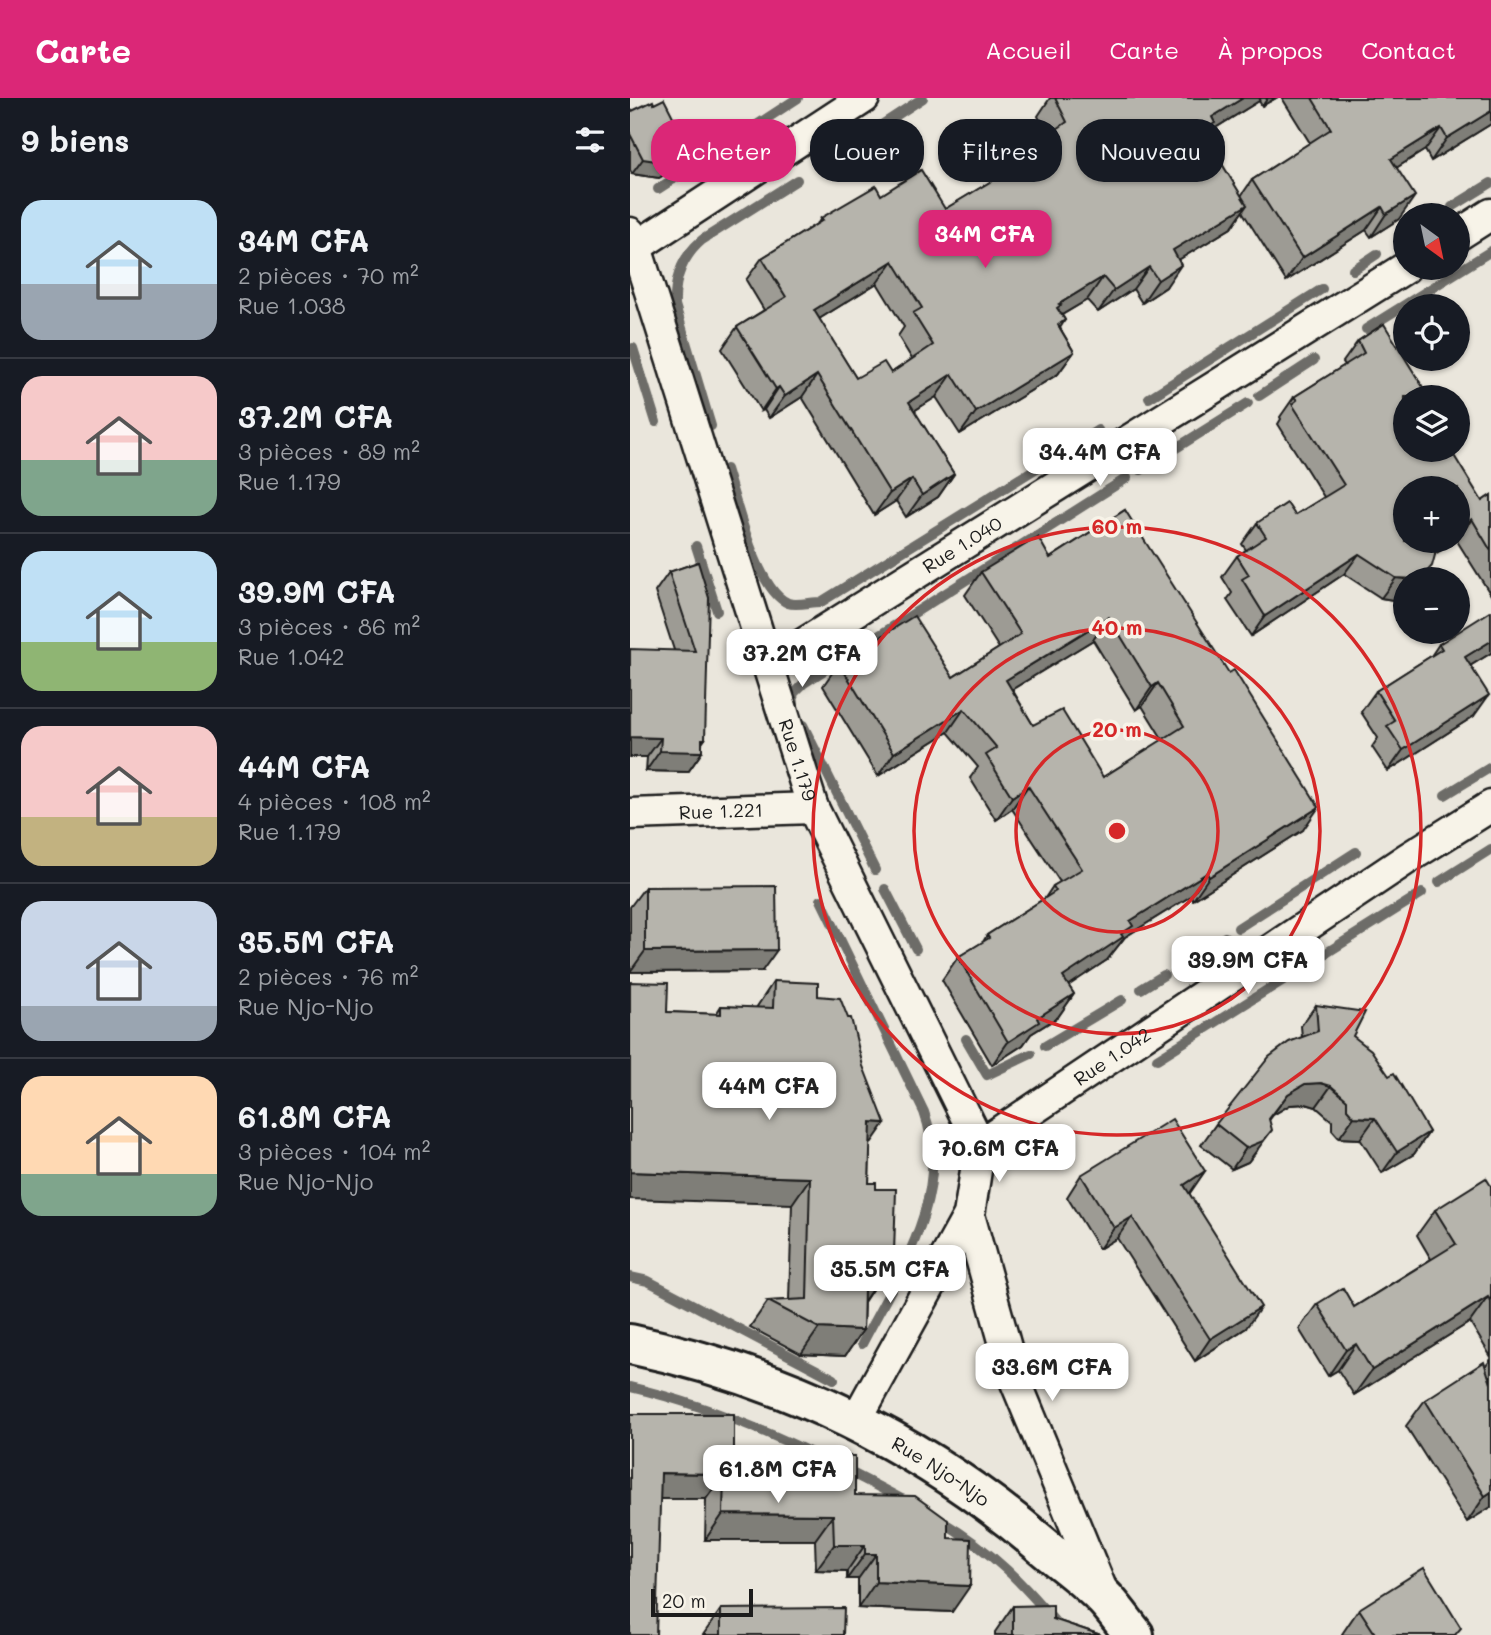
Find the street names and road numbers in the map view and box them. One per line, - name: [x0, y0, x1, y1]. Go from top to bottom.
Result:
- street label: Rue 1.040: [917, 510, 1007, 578]
- street label: Rue 1.179: [774, 715, 823, 804]
- street label: Rue 1.221: [678, 797, 763, 824]
- street label: Rue 1.042: [1068, 1021, 1155, 1091]
- street label: Rue Njo-Njo: [888, 1430, 995, 1512]

